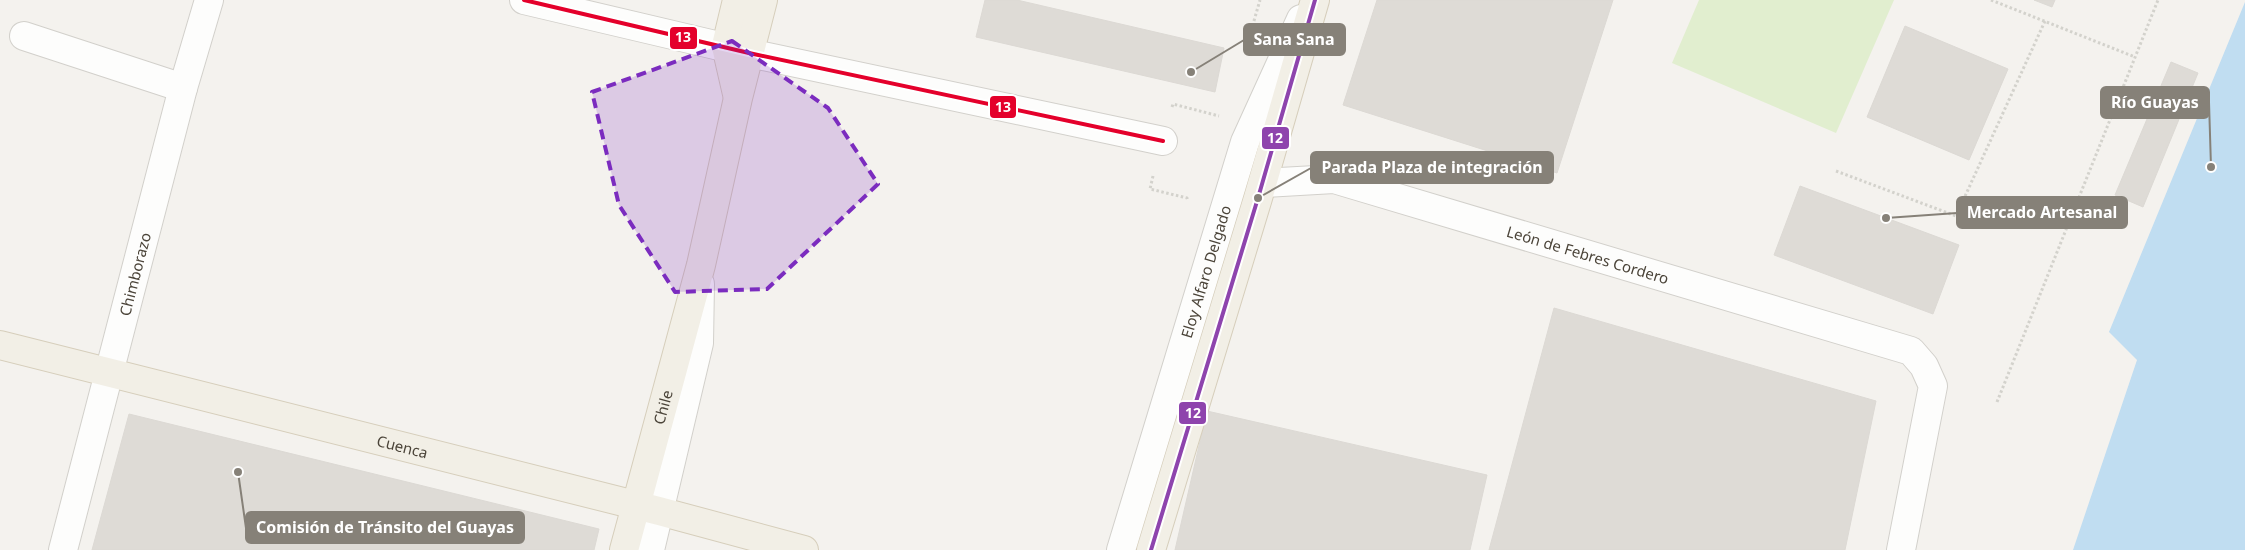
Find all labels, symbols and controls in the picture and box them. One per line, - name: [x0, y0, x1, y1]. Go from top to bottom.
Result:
- callout: Sana Sana: [1244, 24, 1345, 55]
- line badge: 13: [669, 26, 698, 50]
- text: 13: [675, 27, 691, 46]
- text: Sana Sana: [1254, 28, 1334, 50]
- callout: Río Guayas: [2101, 87, 2209, 118]
- text: Río Guayas: [2111, 91, 2199, 113]
- line badge: 13: [989, 95, 1017, 119]
- text: 13: [995, 97, 1011, 116]
- line badge: 12: [1261, 126, 1290, 150]
- text: 12: [1267, 128, 1283, 147]
- callout: Parada Plaza de integración: [1311, 152, 1553, 183]
- text: Parada Plaza de integración: [1321, 156, 1543, 178]
- callout: Mercado Artesanal: [1957, 197, 2127, 228]
- text: Mercado Artesanal: [1967, 201, 2117, 223]
- street label: Eloy Alfaro Delgado: [1176, 203, 1235, 340]
- street label: León de Febres Cordero: [1504, 221, 1671, 288]
- street label: Chimborazo: [114, 230, 155, 318]
- street label: Chile: [648, 388, 677, 427]
- line badge: 12: [1178, 401, 1207, 425]
- text: 12: [1185, 403, 1201, 422]
- street label: Cuenca: [375, 430, 430, 462]
- callout: Comisión de Tránsito del Guayas: [246, 512, 524, 543]
- text: Comisión de Tránsito del Guayas: [256, 516, 514, 538]

